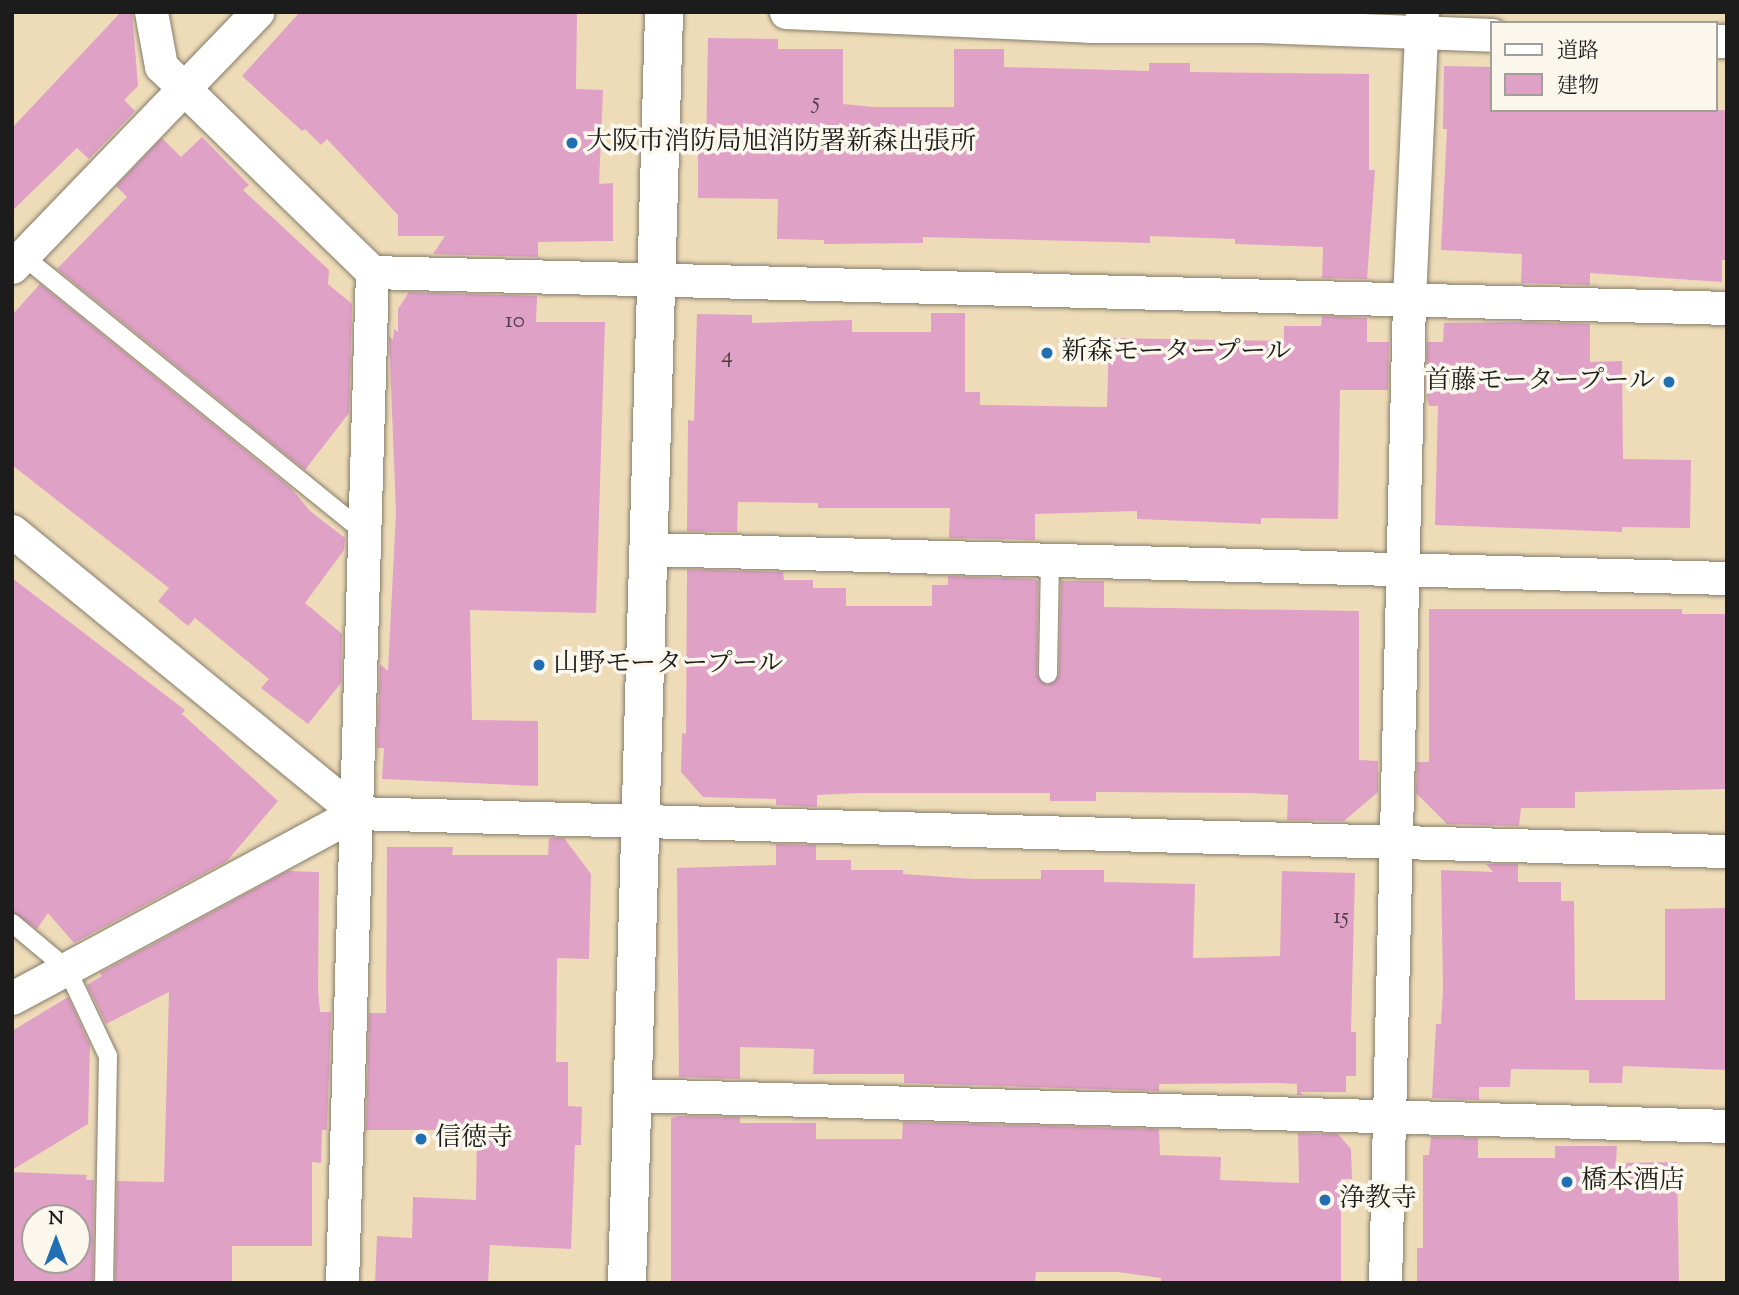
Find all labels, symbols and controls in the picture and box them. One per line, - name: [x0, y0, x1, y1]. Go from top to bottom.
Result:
- legend: [1490, 21, 1718, 112]
- text: 道路: [1557, 37, 1599, 67]
- text: 建物: [1557, 72, 1599, 102]
- house number: 5: [812, 89, 820, 117]
- place label: 大阪市消防局旭消防署新森出張所: [586, 127, 976, 159]
- marker: 大阪市消防局旭消防署新森出張所: [564, 135, 580, 151]
- house number: 10: [505, 308, 525, 336]
- place label: 新森モータープール: [1061, 337, 1293, 369]
- house number: 4: [721, 343, 733, 371]
- marker: 新森モータープール: [1039, 345, 1055, 361]
- place label: 首藤モータープール: [1423, 366, 1655, 398]
- marker: 首藤モータープール: [1661, 374, 1677, 390]
- place label: 山野モータープール: [553, 649, 785, 681]
- marker: 山野モータープール: [531, 657, 547, 673]
- house number: 15: [1333, 904, 1349, 932]
- place label: 信徳寺: [435, 1123, 513, 1155]
- marker: 信徳寺: [413, 1131, 429, 1147]
- place label: 橋本酒店: [1581, 1166, 1685, 1198]
- marker: 橋本酒店: [1559, 1174, 1575, 1190]
- place label: 浄教寺: [1339, 1184, 1417, 1216]
- marker: 浄教寺: [1317, 1192, 1333, 1208]
- north arrow: [21, 1204, 91, 1274]
- text: N: [48, 1206, 64, 1233]

